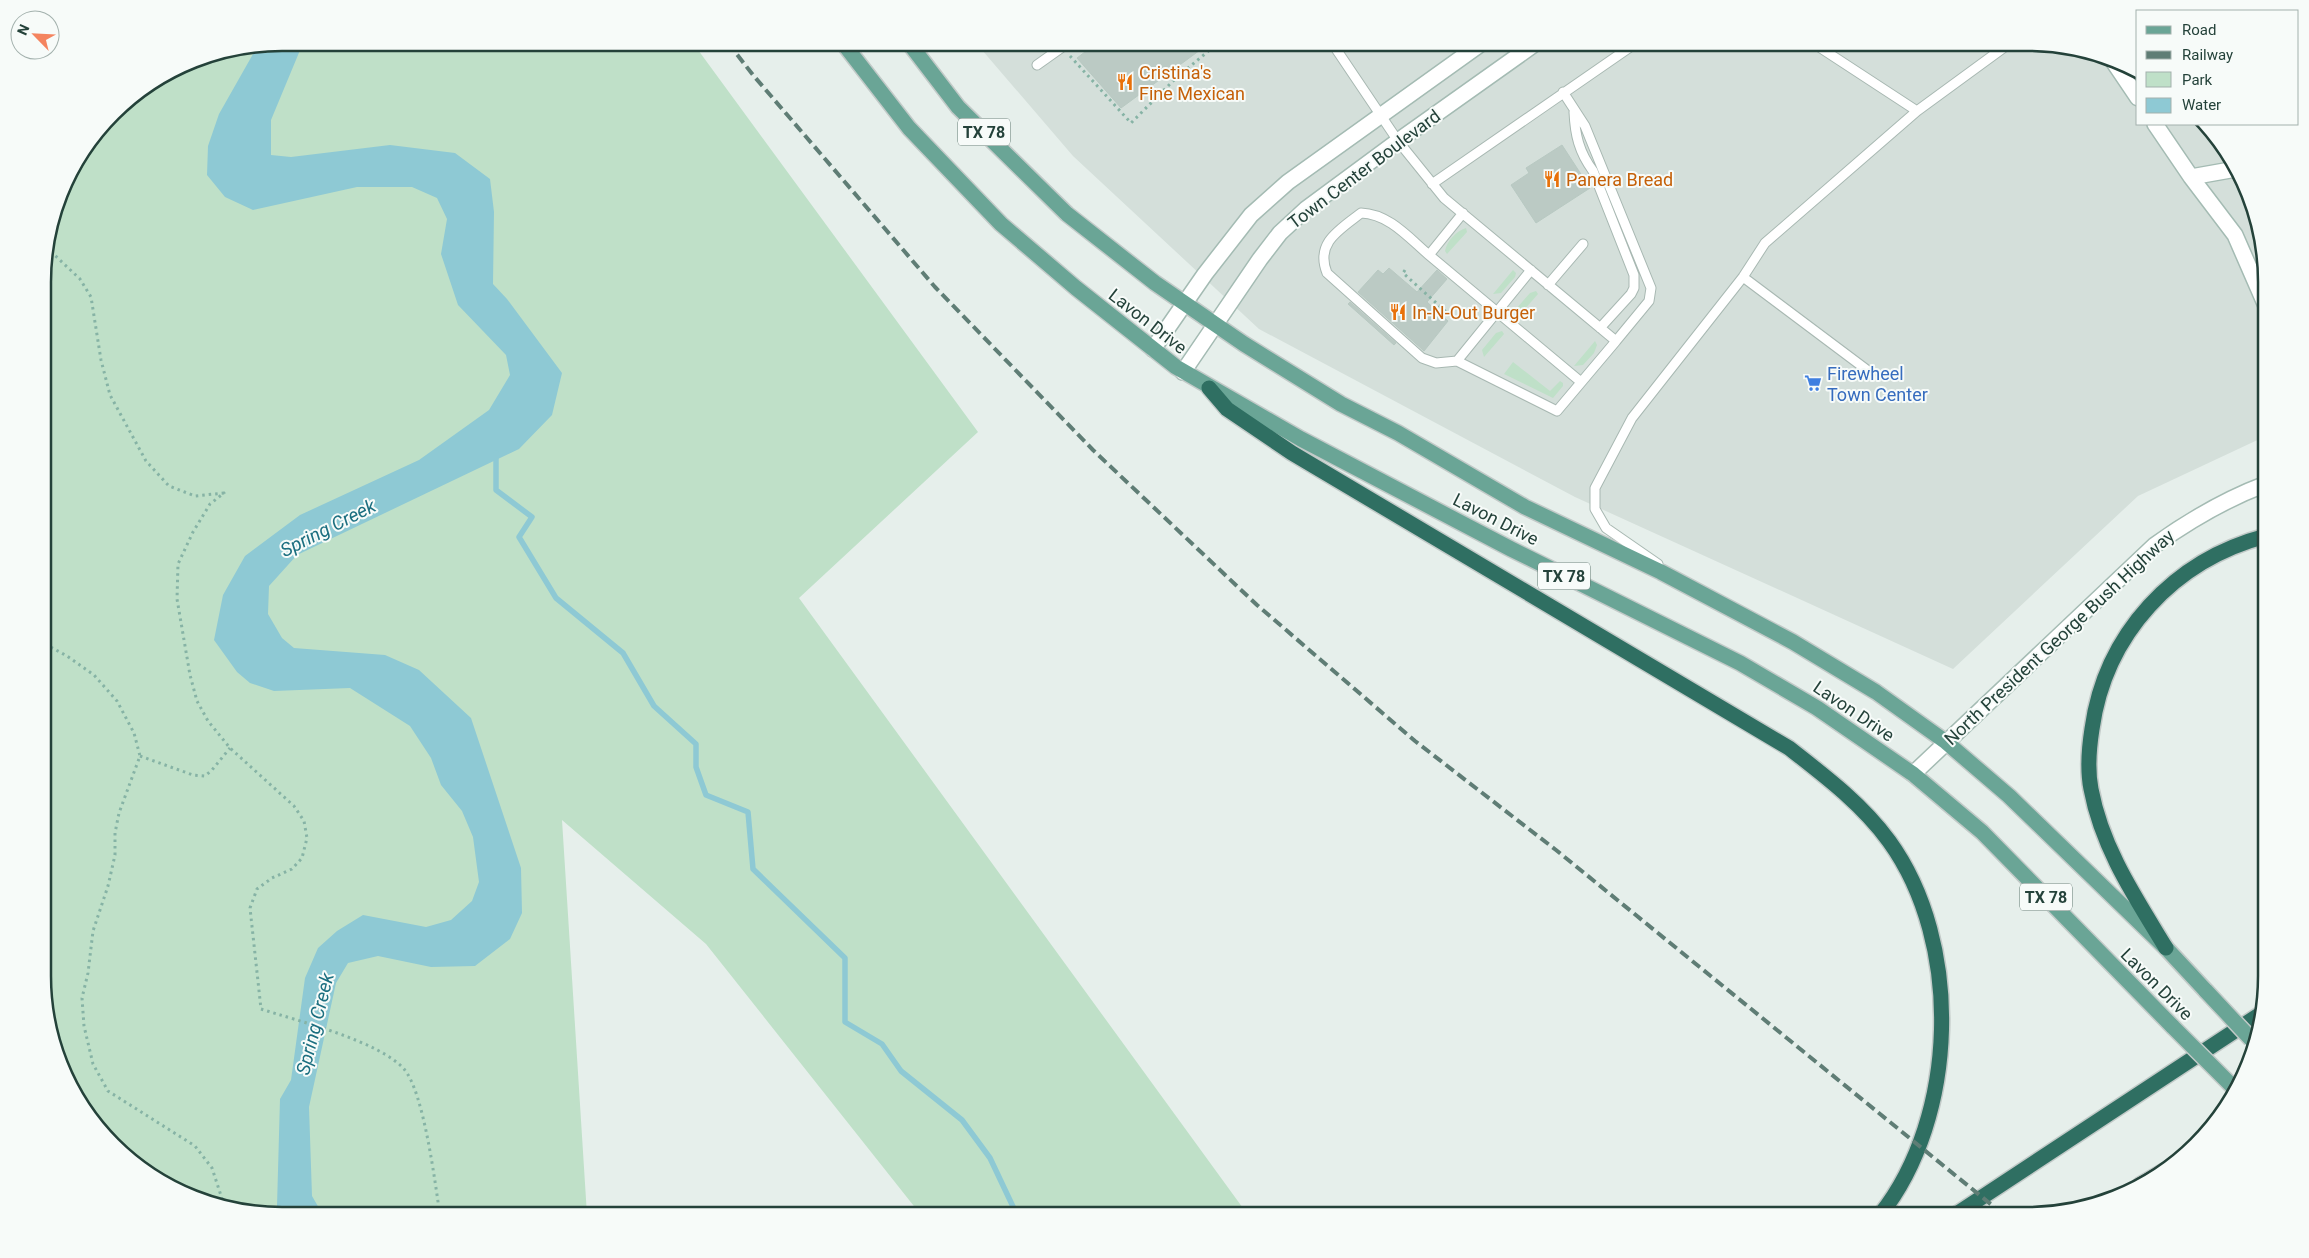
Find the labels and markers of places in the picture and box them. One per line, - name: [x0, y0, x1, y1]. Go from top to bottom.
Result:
- place label: Cristina's Fine Mexican: [1139, 62, 1245, 104]
- restaurant icon: Cristina's Fine Mexican: [1115, 72, 1135, 92]
- restaurant icon: Panera Bread: [1542, 169, 1562, 189]
- place label: Panera Bread: [1566, 169, 1673, 190]
- restaurant icon: In-N-Out Burger: [1388, 302, 1408, 322]
- place label: In-N-Out Burger: [1412, 302, 1535, 323]
- place label: Firewheel Town Center: [1827, 363, 1928, 405]
- supermarket icon: Firewheel Town Center: [1803, 373, 1823, 393]

